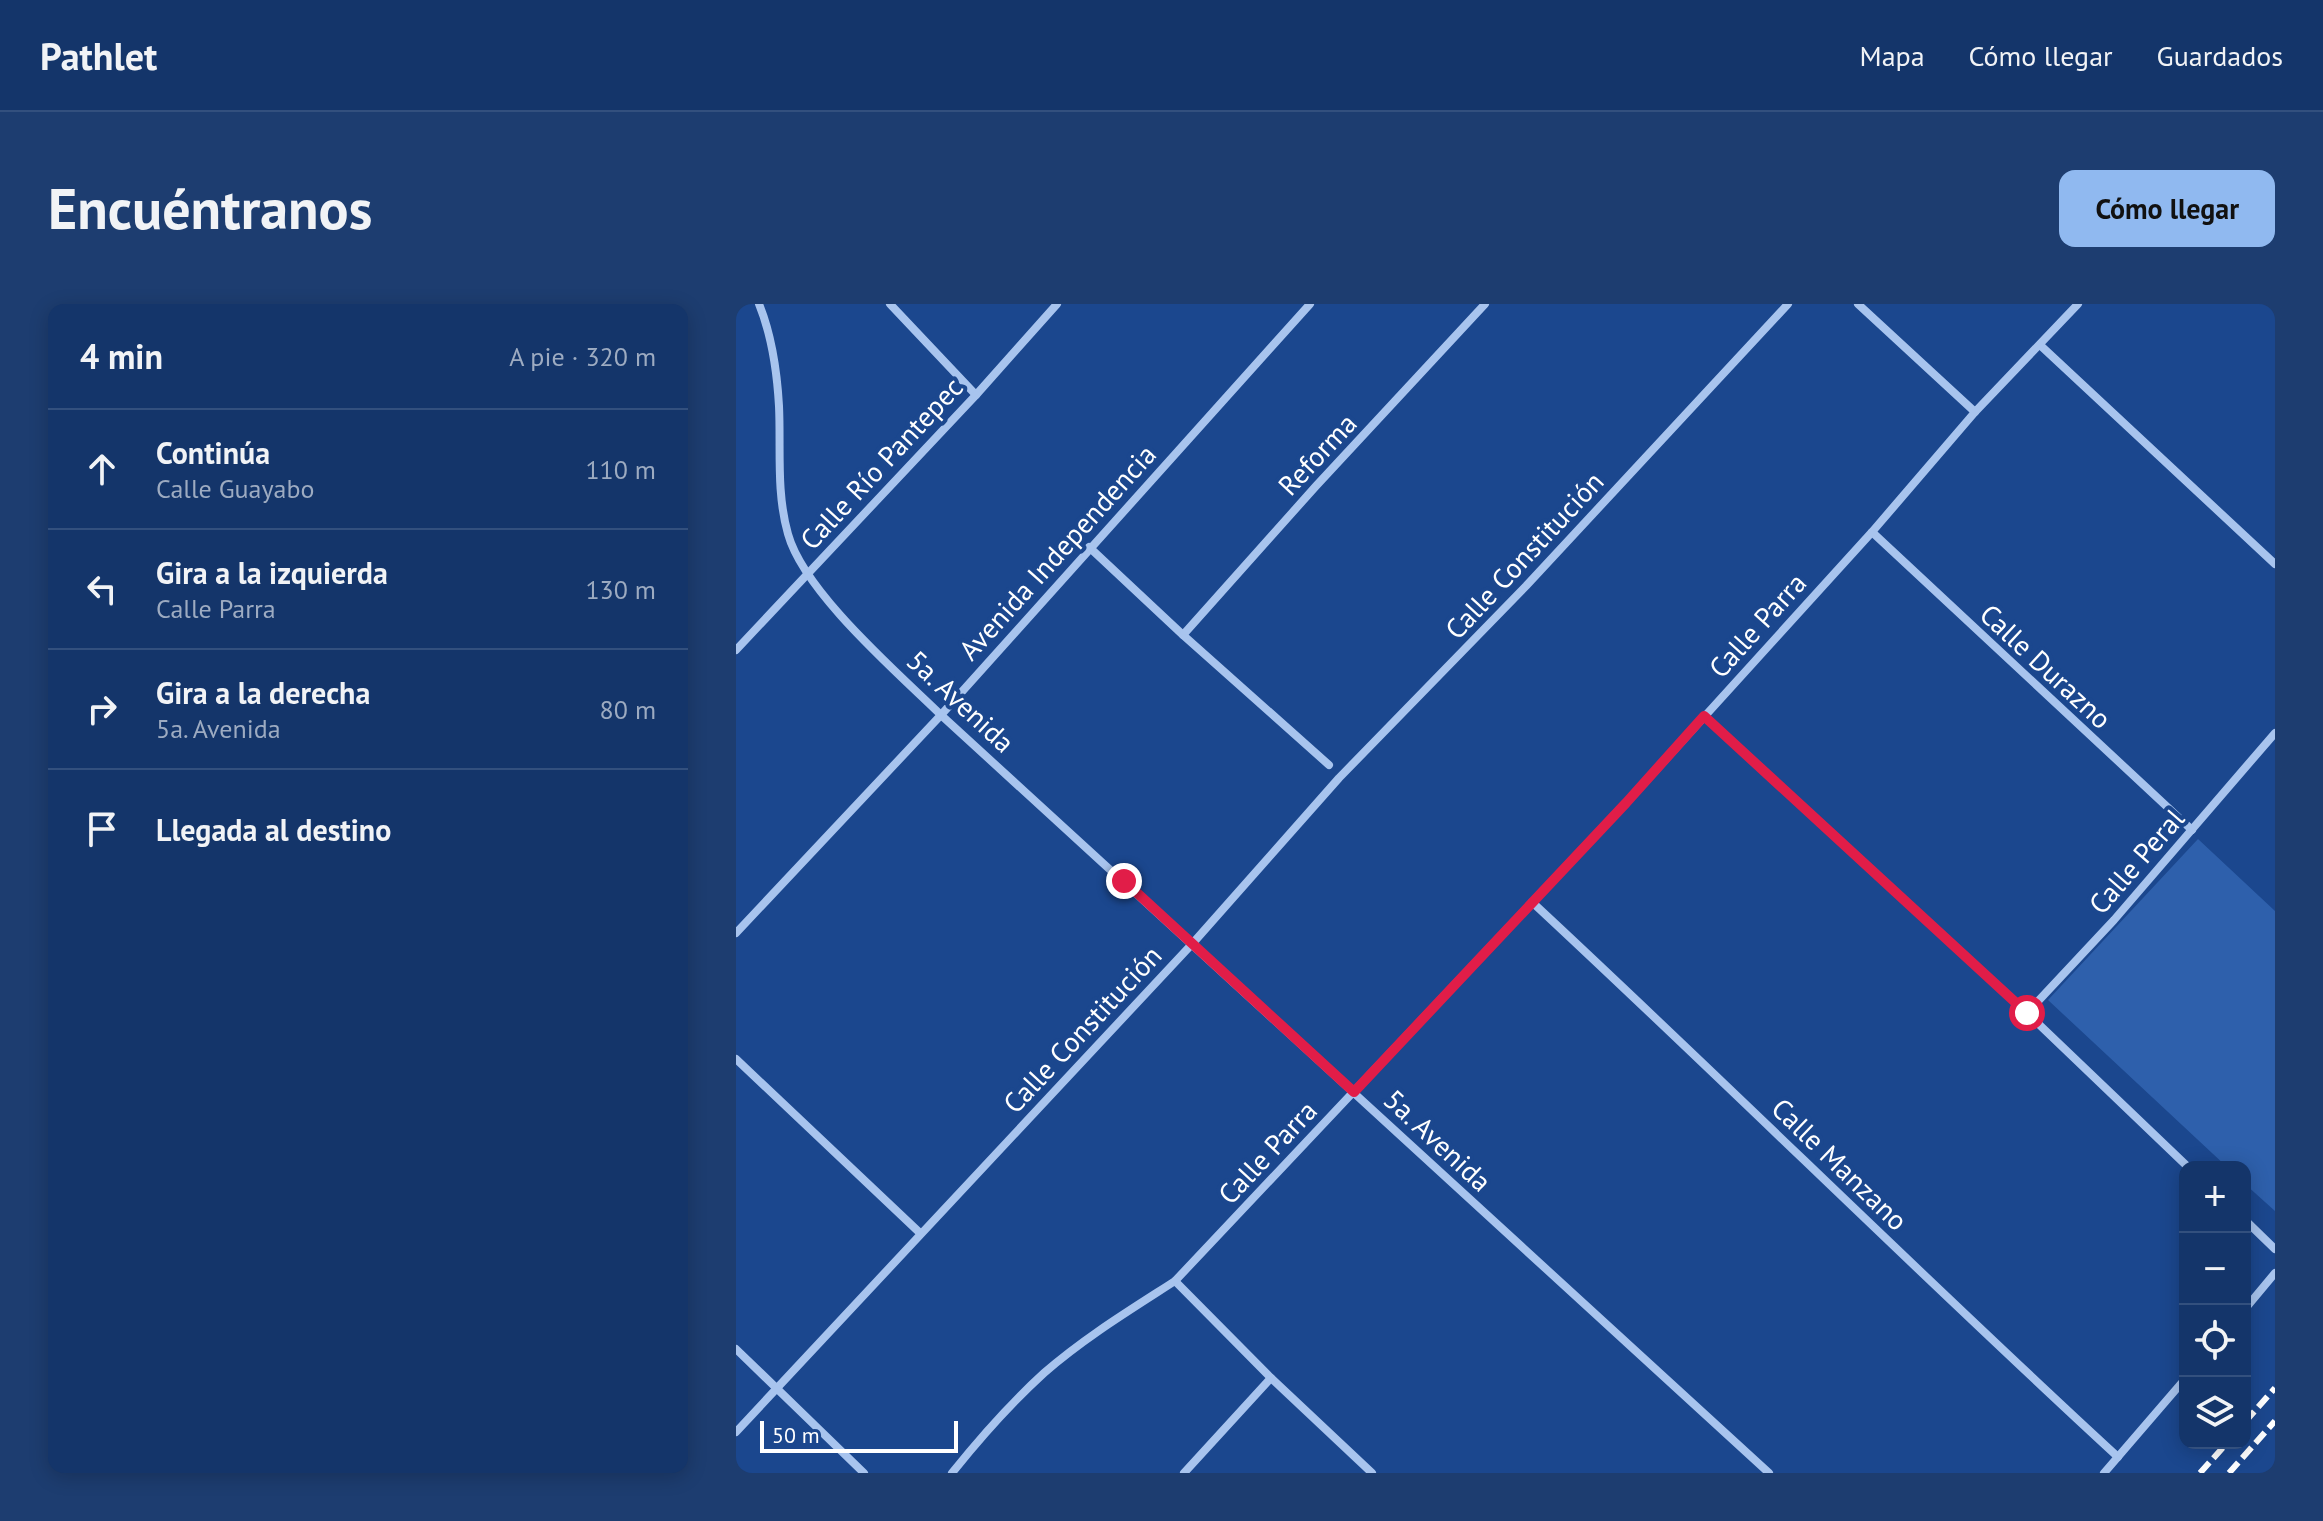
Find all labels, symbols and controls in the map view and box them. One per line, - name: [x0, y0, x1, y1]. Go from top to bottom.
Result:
- text: Pathlet: [40, 31, 157, 80]
- text: Mapa: [1860, 37, 1925, 74]
- text: Cómo llegar: [1969, 37, 2113, 74]
- text: Guardados: [2157, 37, 2283, 74]
- button: Cómo llegar: [2059, 170, 2275, 247]
- text: Encuéntranos: [48, 172, 372, 244]
- text: 4 min: [80, 334, 163, 378]
- text: A pie · 320 m: [509, 340, 656, 373]
- street label: Calle Río Pantepec: [791, 369, 971, 557]
- street label: Reforma: [1270, 405, 1364, 503]
- text: Continúa: [156, 433, 270, 472]
- street label: Avenida Independencia: [950, 436, 1164, 668]
- icon: ahead: [80, 447, 124, 491]
- text: 110 m: [585, 453, 656, 486]
- street label: Calle Constitución: [1437, 463, 1611, 647]
- text: Calle Guayabo: [156, 472, 314, 505]
- text: Gira a la izquierda: [156, 553, 388, 592]
- street label: Calle Parra: [1700, 565, 1814, 685]
- icon: left: [80, 567, 124, 611]
- text: 130 m: [585, 573, 656, 606]
- text: Calle Parra: [156, 592, 276, 625]
- street label: Calle Durazno: [1972, 595, 2120, 737]
- street label: 5a. Avenida: [899, 642, 1023, 760]
- text: Gira a la derecha: [156, 673, 370, 712]
- icon: right: [80, 687, 124, 731]
- text: 80 m: [600, 693, 656, 726]
- text: 5a. Avenida: [156, 712, 281, 745]
- street label: Calle Peral: [2080, 801, 2192, 921]
- icon: arrive: [80, 807, 124, 851]
- text: Llegada al destino: [156, 810, 391, 849]
- route end: [1106, 863, 1142, 899]
- street label: Calle Constitución: [995, 937, 1169, 1121]
- route start: [2009, 995, 2045, 1031]
- street label: 5a. Avenida: [1376, 1081, 1500, 1199]
- street label: Calle Manzano: [1764, 1090, 1916, 1238]
- street label: Calle Parra: [1209, 1092, 1325, 1212]
- map controls: [2179, 1161, 2251, 1449]
- button: +: [2179, 1161, 2251, 1233]
- button: −: [2179, 1233, 2251, 1305]
- button: locate: [2179, 1305, 2251, 1377]
- button: layers: [2179, 1377, 2251, 1449]
- scale bar: [760, 1417, 958, 1453]
- text: 50 m: [772, 1421, 820, 1449]

